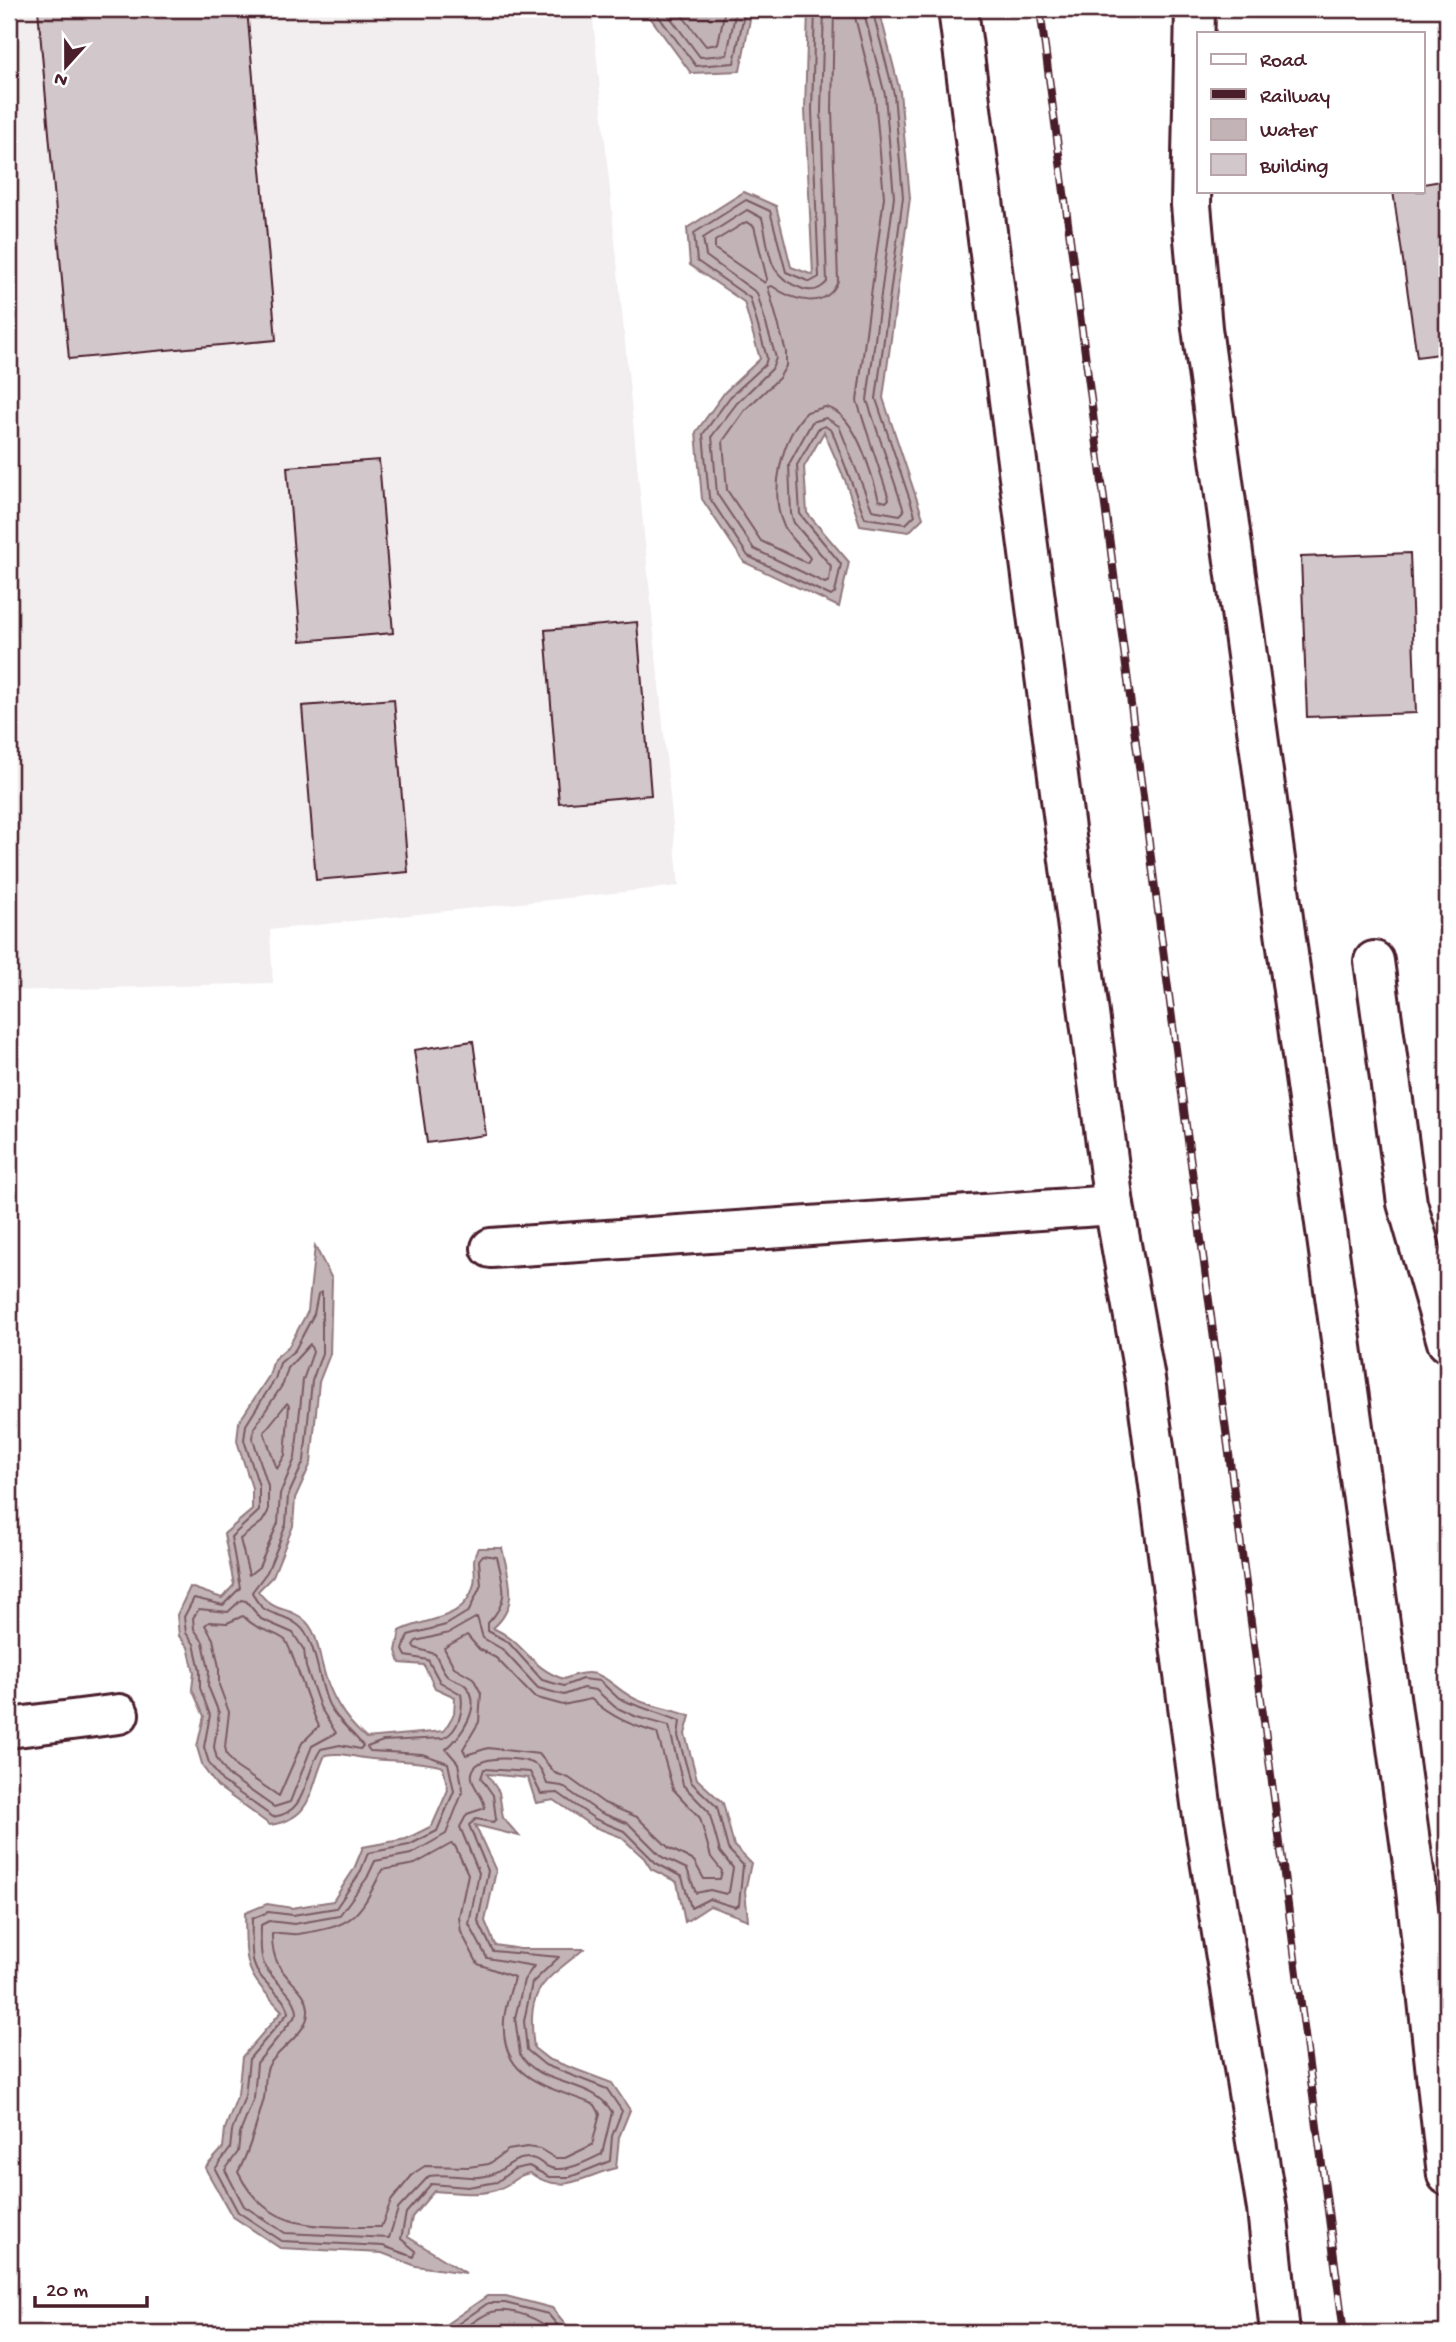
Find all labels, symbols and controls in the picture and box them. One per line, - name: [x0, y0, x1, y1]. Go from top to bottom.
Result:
- north arrow: [32, 32, 102, 102]
- legend: [1197, 32, 1424, 192]
- text: Road: [1260, 50, 1308, 75]
- text: N: [51, 66, 71, 92]
- text: Railway: [1260, 86, 1330, 111]
- text: Water: [1260, 120, 1318, 145]
- text: Building: [1259, 156, 1329, 181]
- scale bar: [35, 2265, 147, 2309]
- text: 20 m: [46, 2280, 88, 2305]

